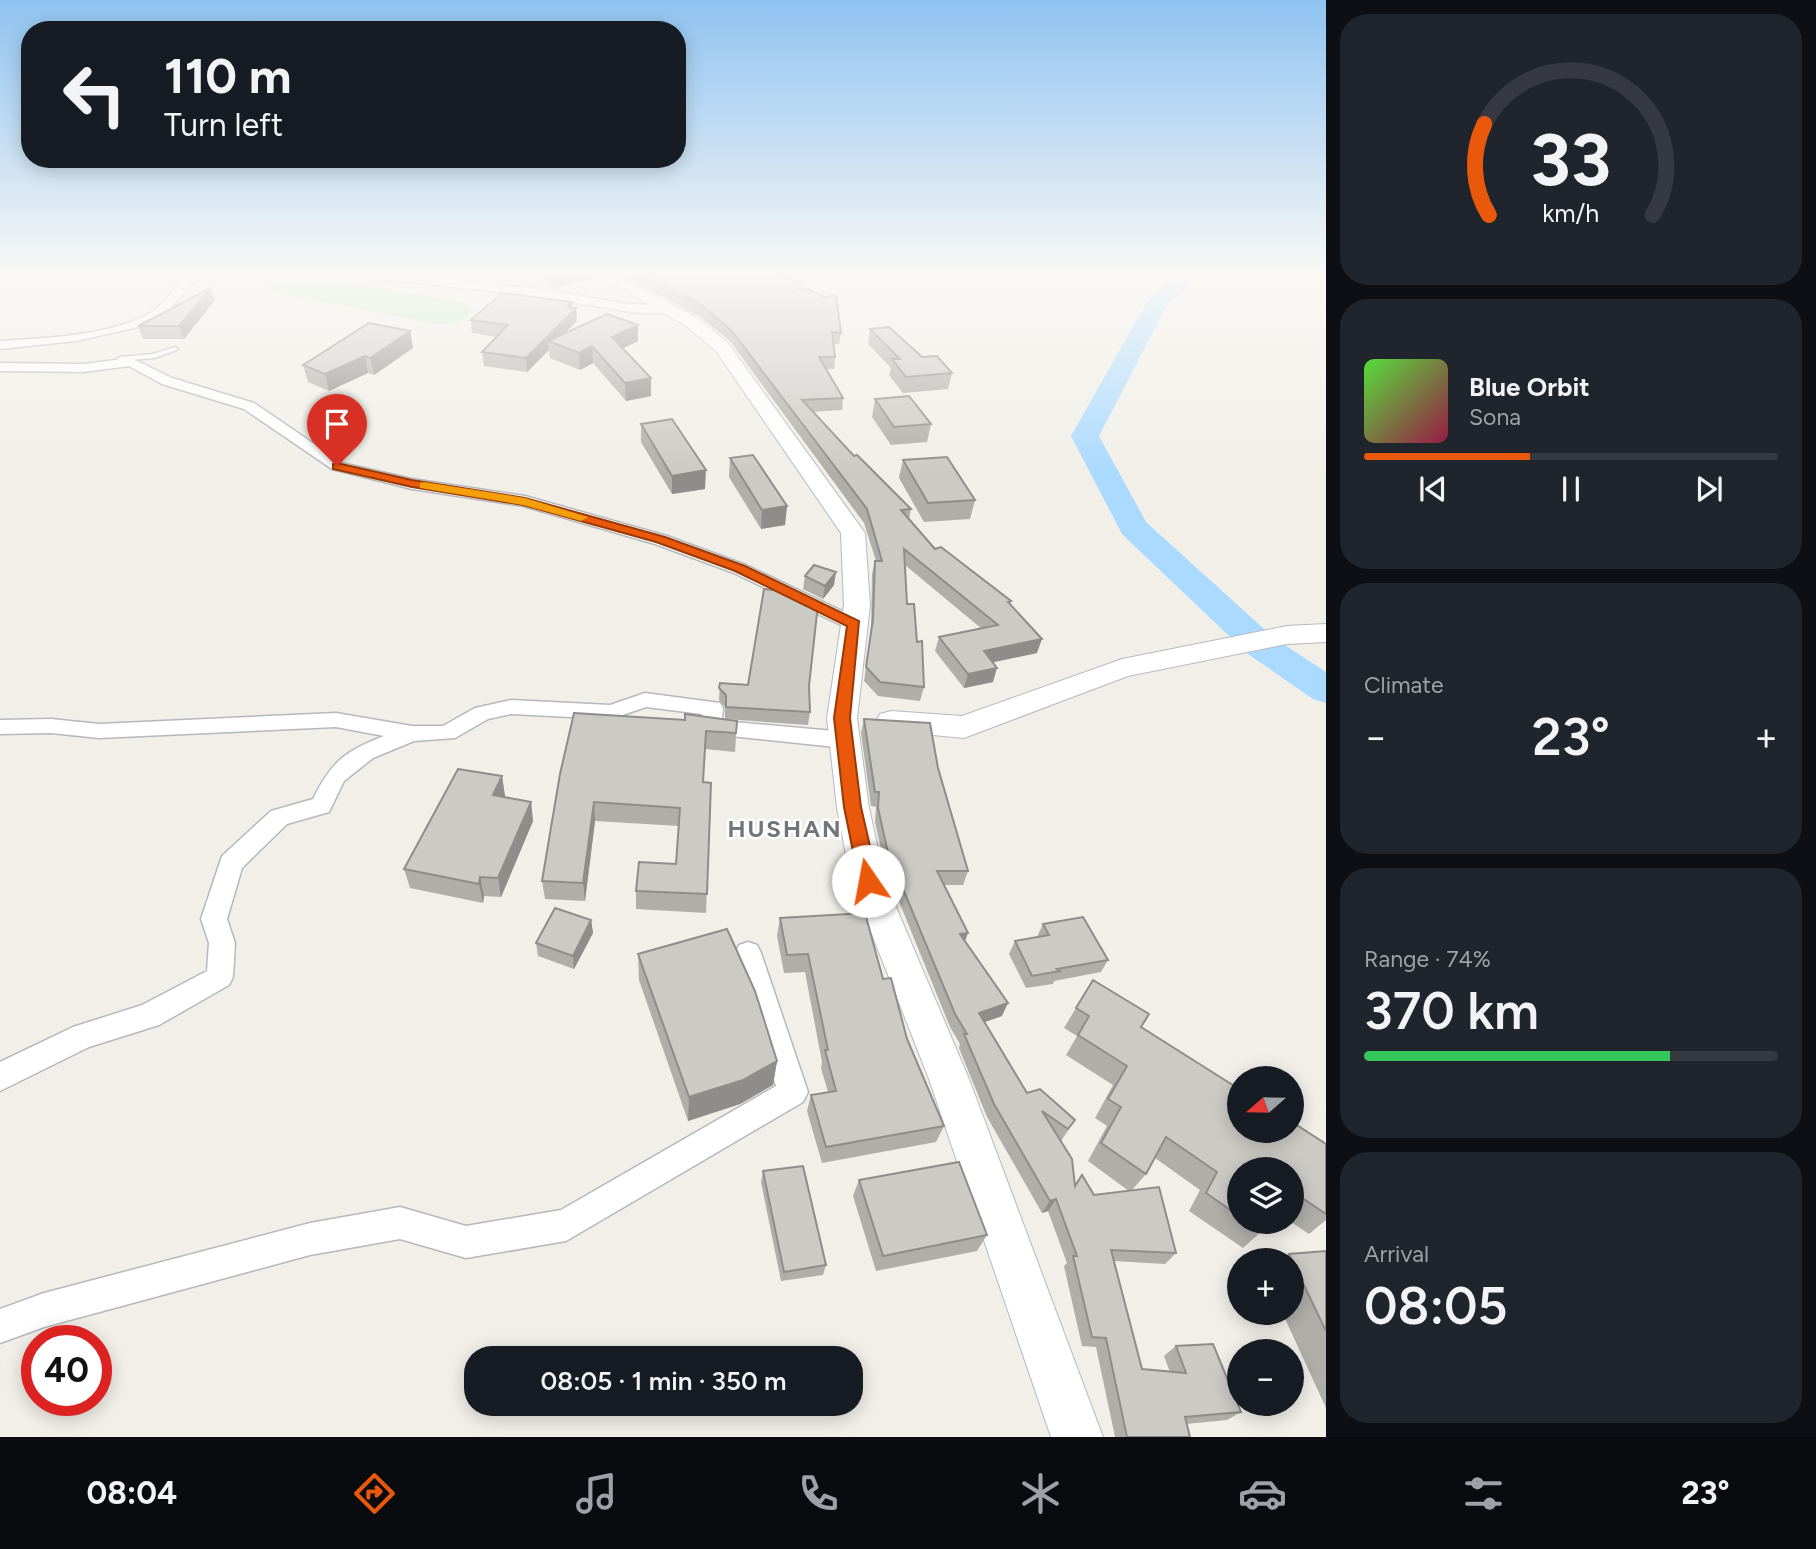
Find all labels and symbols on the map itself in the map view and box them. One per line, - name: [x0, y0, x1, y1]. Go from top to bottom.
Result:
- pin: [307, 394, 367, 466]
- district label: HUSHAN: [727, 814, 843, 843]
- position arrow: [831, 844, 905, 918]
- north arrow: [1227, 1066, 1304, 1143]
- speed limit sign: 40: [21, 1325, 112, 1416]

